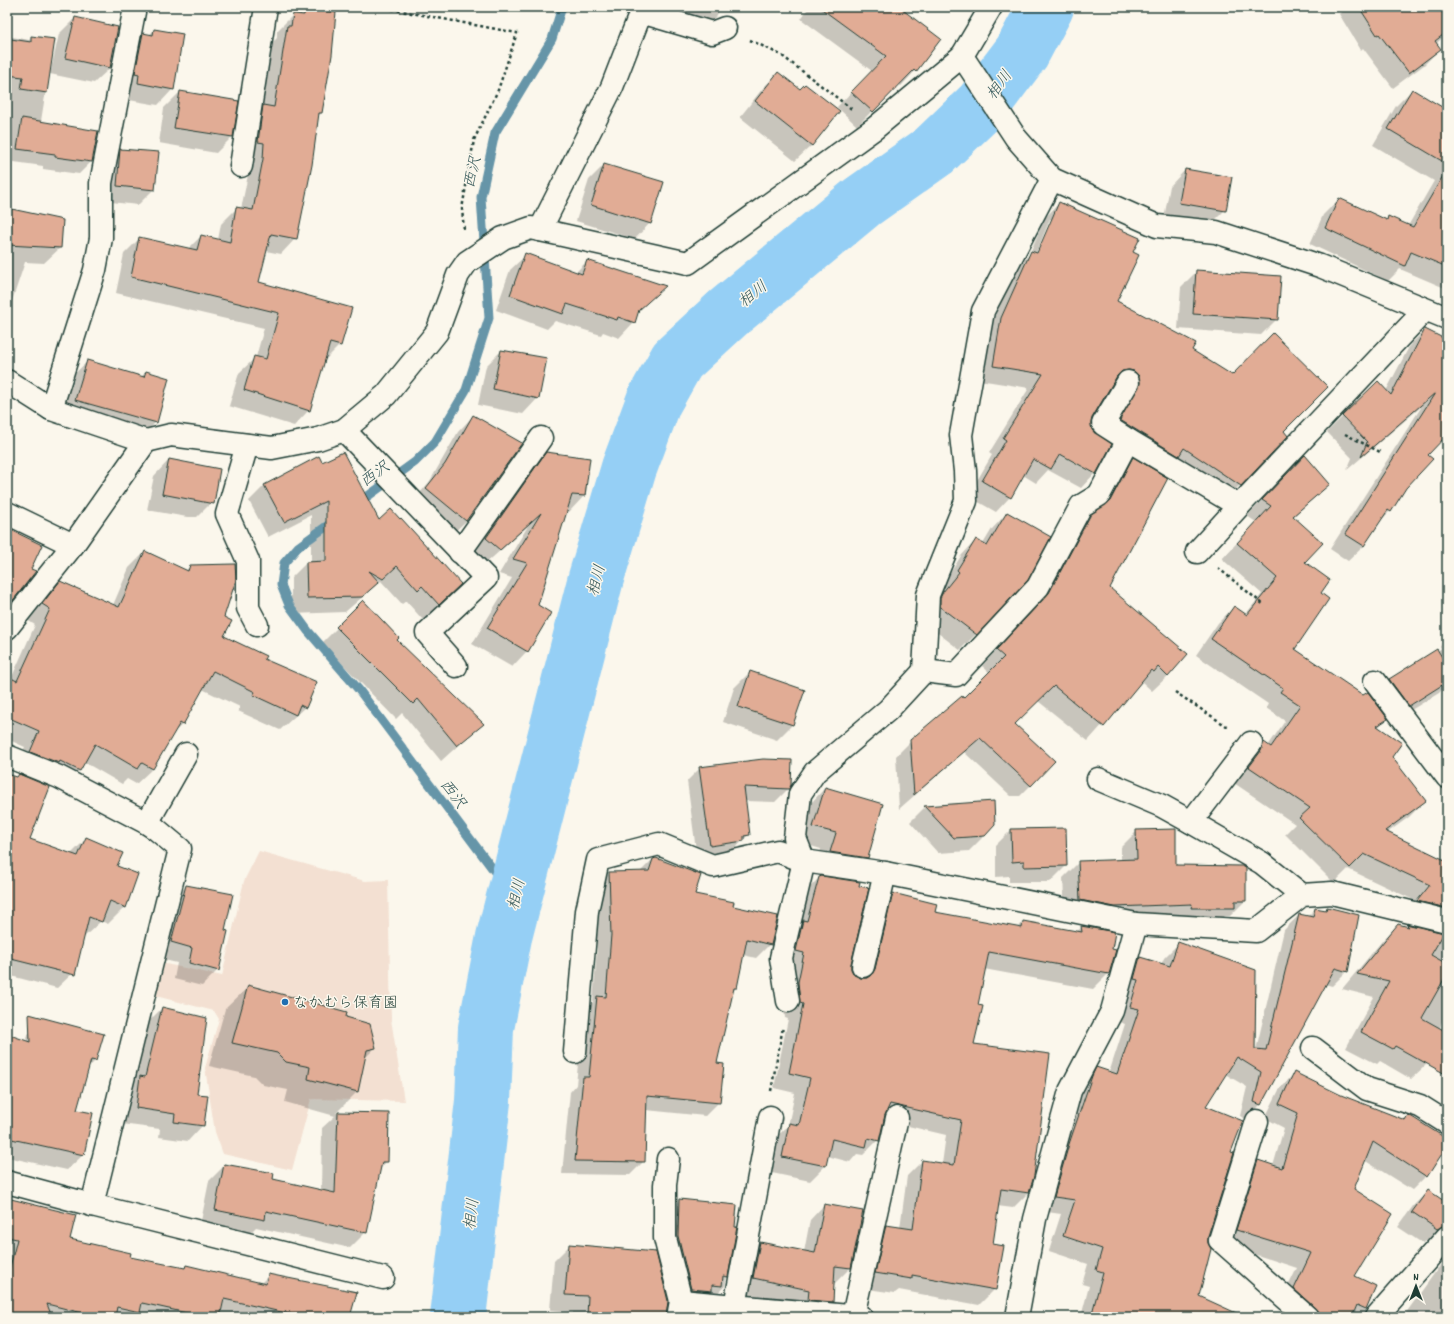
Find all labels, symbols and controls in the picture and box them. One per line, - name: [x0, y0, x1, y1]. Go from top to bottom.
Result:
- water label: 相川: [981, 66, 1019, 105]
- water label: 西沢: [459, 153, 488, 191]
- water label: 相川: [734, 276, 773, 314]
- water label: 西沢: [356, 456, 396, 494]
- water label: 相川: [582, 562, 613, 599]
- water label: 西沢: [433, 775, 471, 815]
- water label: 相川: [502, 876, 532, 913]
- place label: なかむら保育園: [293, 993, 398, 1015]
- marker: なかむら保育園: [280, 997, 290, 1007]
- water label: 相川: [459, 1197, 486, 1232]
- north arrow: [1396, 1266, 1436, 1306]
- text: N: [1413, 1270, 1419, 1286]

